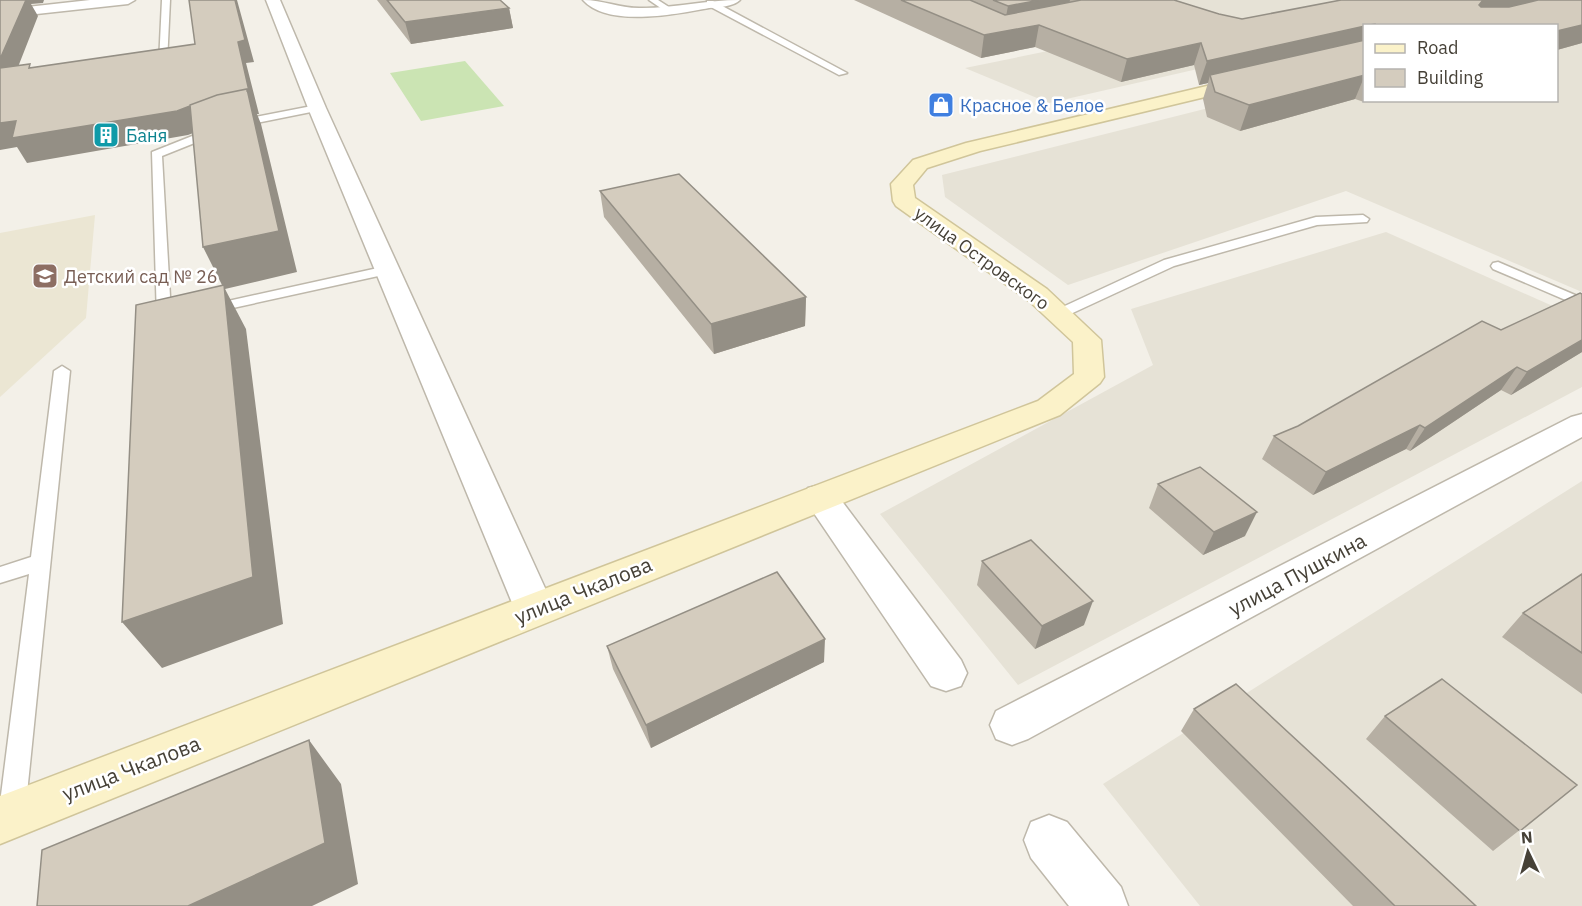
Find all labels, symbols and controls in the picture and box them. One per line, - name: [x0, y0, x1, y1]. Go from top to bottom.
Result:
- legend: [1363, 24, 1558, 102]
- text: Road: [1417, 36, 1458, 59]
- text: Building: [1417, 66, 1484, 89]
- shop icon: Красное & Белое: [926, 90, 956, 120]
- place label: Красное & Белое: [960, 94, 1104, 117]
- building icon: Баня: [91, 120, 121, 150]
- place label: Баня: [126, 124, 167, 147]
- street label: улица Островского: [910, 201, 1054, 315]
- school or university icon: Детский сад № 26: [30, 261, 60, 291]
- place label: Детский сад № 26: [64, 265, 218, 288]
- street label: улица Пушкина: [1223, 526, 1371, 622]
- street label: улица Чкалова: [510, 550, 656, 630]
- street label: улица Чкалова: [58, 729, 204, 807]
- north arrow: [1498, 822, 1558, 882]
- text: N: [1520, 827, 1533, 848]

